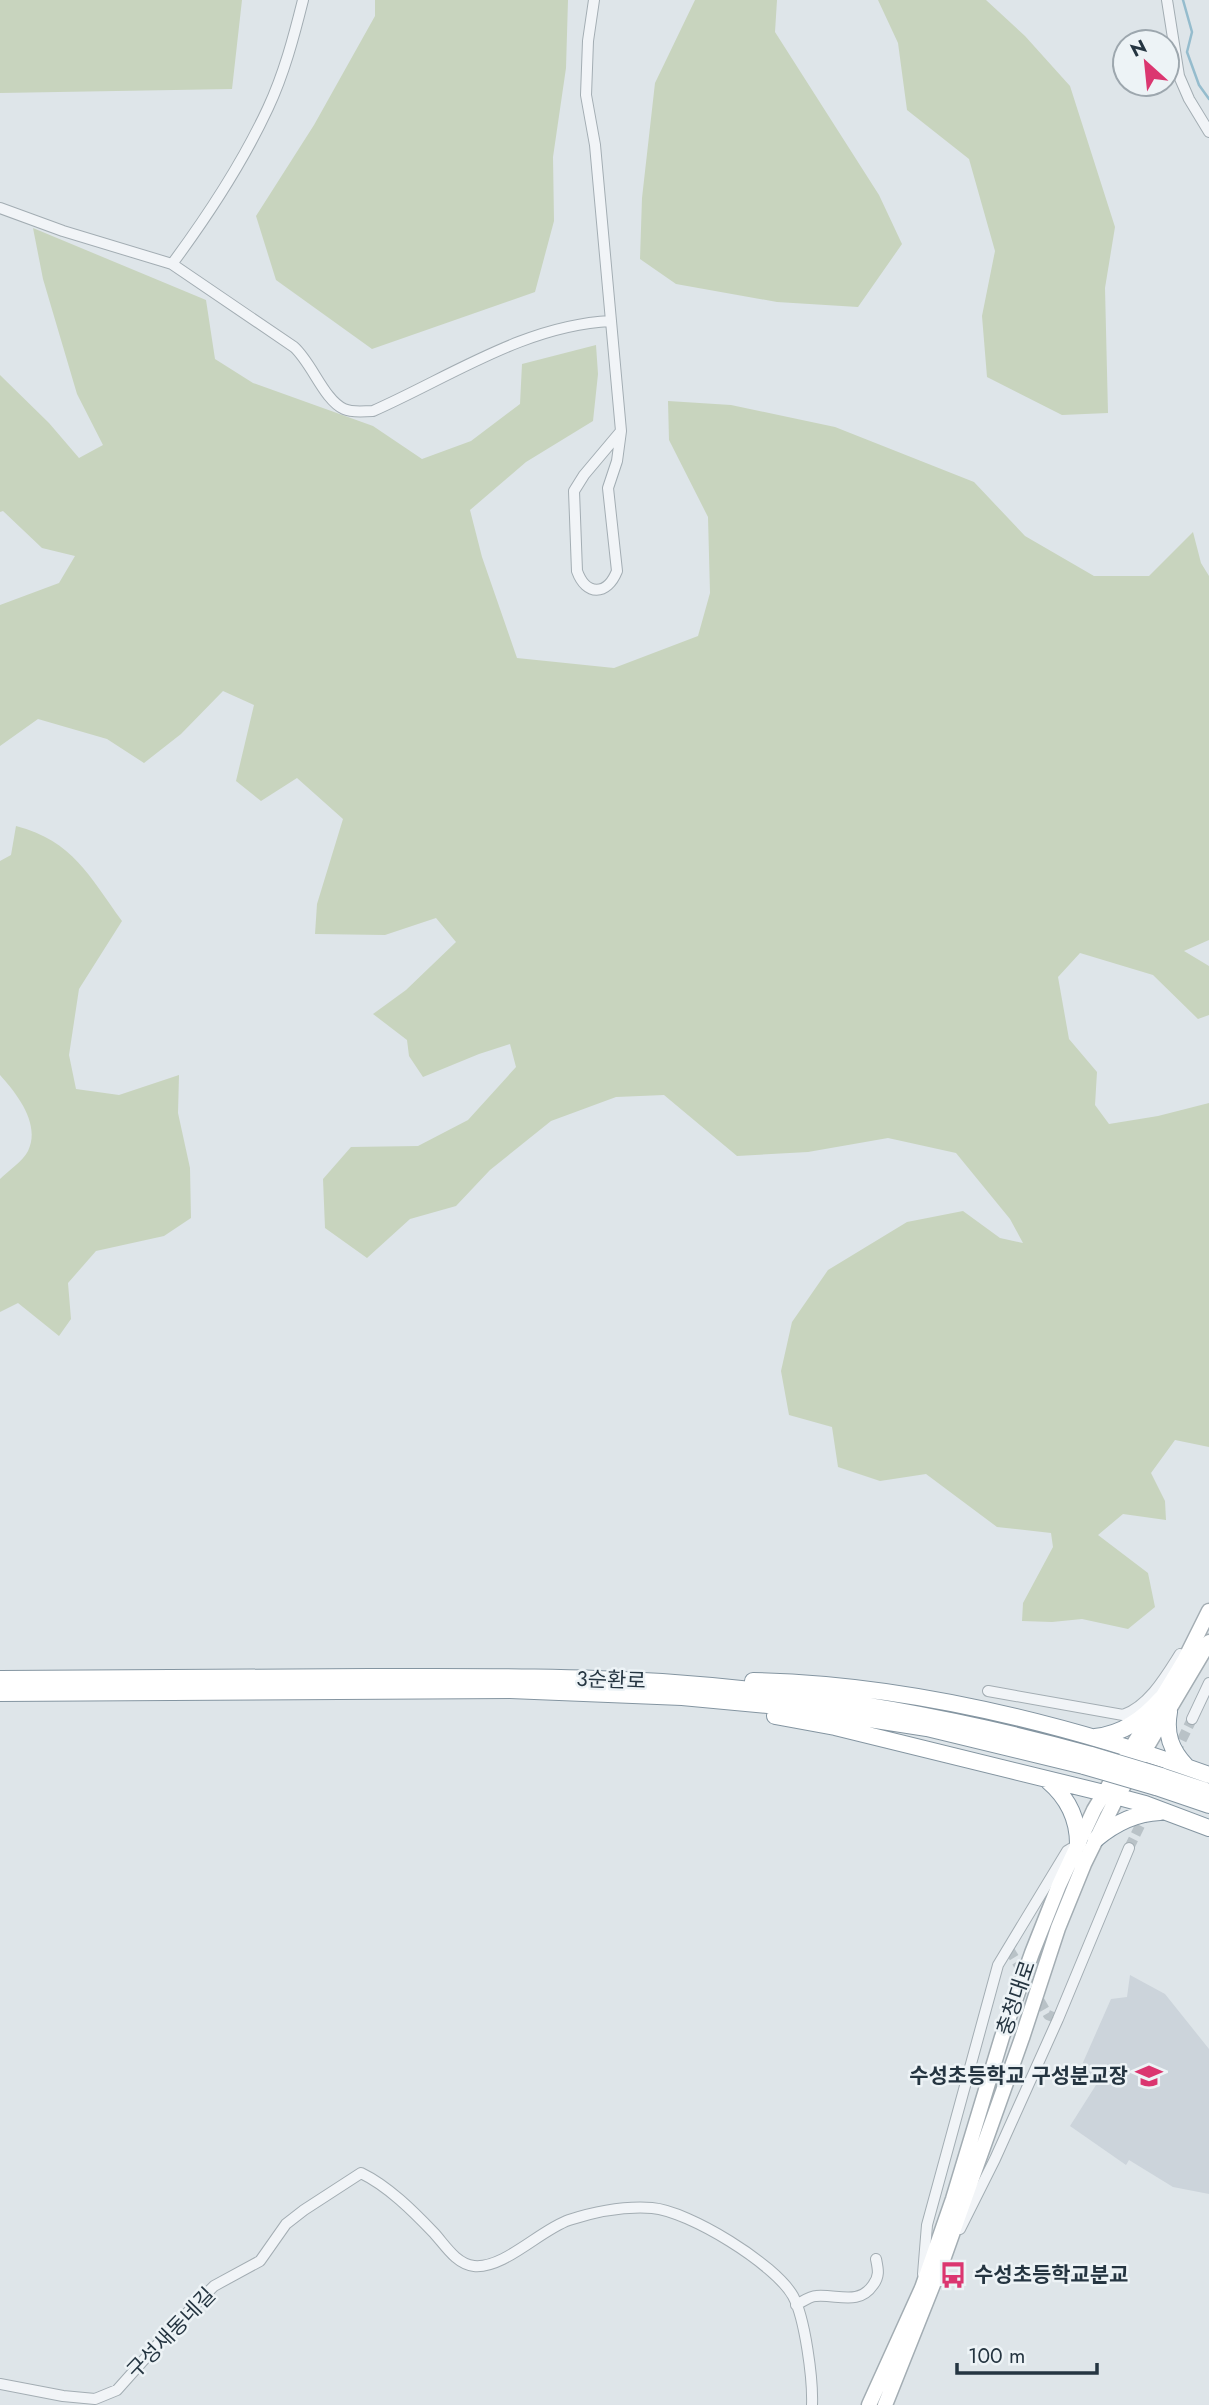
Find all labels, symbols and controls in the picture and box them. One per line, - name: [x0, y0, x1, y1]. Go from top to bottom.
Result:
- north arrow: [1111, 28, 1181, 98]
- text: N: [1126, 33, 1151, 64]
- street label: 3순환로: [576, 1664, 646, 1696]
- street label: 충청대로: [989, 1957, 1043, 2039]
- place label: 수성초등학교 구성분교장: [909, 2061, 1128, 2091]
- school or university icon: 수성초등학교 구성분교장: [1134, 2061, 1164, 2091]
- bus stop icon: 수성초등학교분교: [938, 2260, 968, 2290]
- place label: 수성초등학교분교: [974, 2260, 1129, 2290]
- street label: 구성새동네길: [120, 2281, 222, 2385]
- scale bar: [957, 2332, 1097, 2376]
- text: 100 m: [968, 2341, 1025, 2371]

